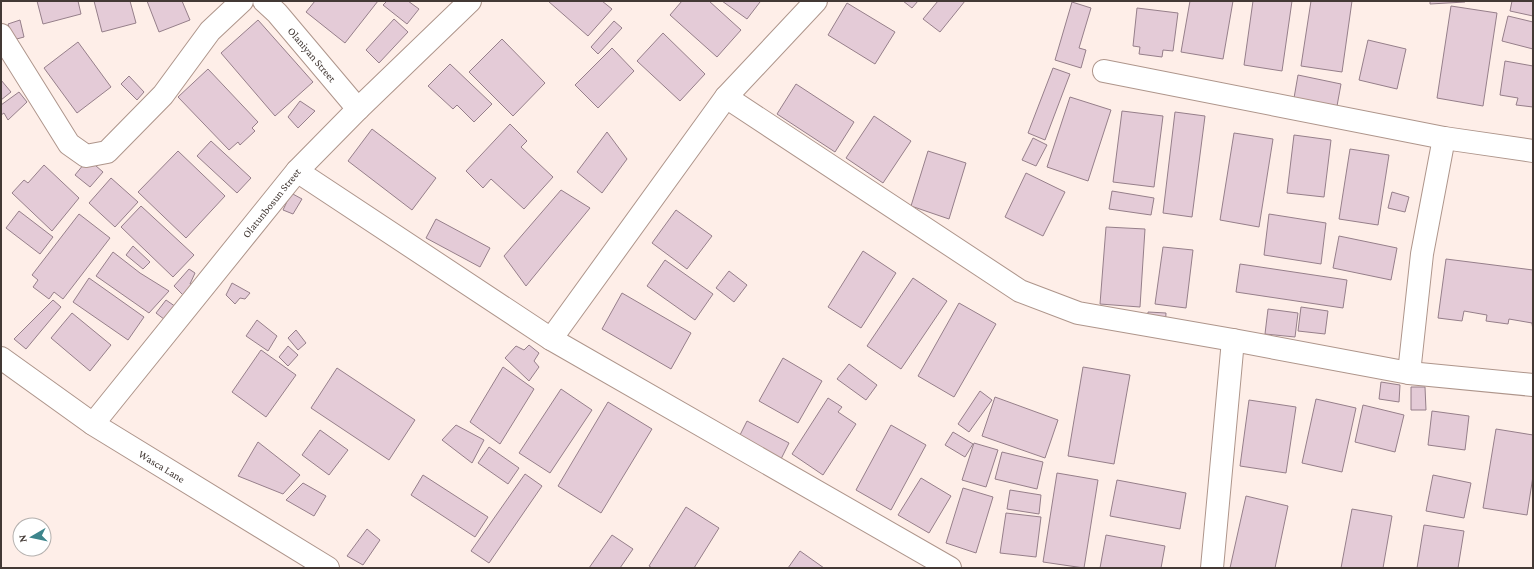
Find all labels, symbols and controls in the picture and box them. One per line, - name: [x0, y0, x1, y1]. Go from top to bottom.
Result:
- street label: Olaniyan Street: [285, 25, 339, 85]
- street label: Olatunbosun Street: [240, 165, 303, 240]
- street label: Wasca Lane: [137, 447, 187, 485]
- north arrow: [12, 517, 52, 557]
- text: N: [16, 533, 29, 543]

